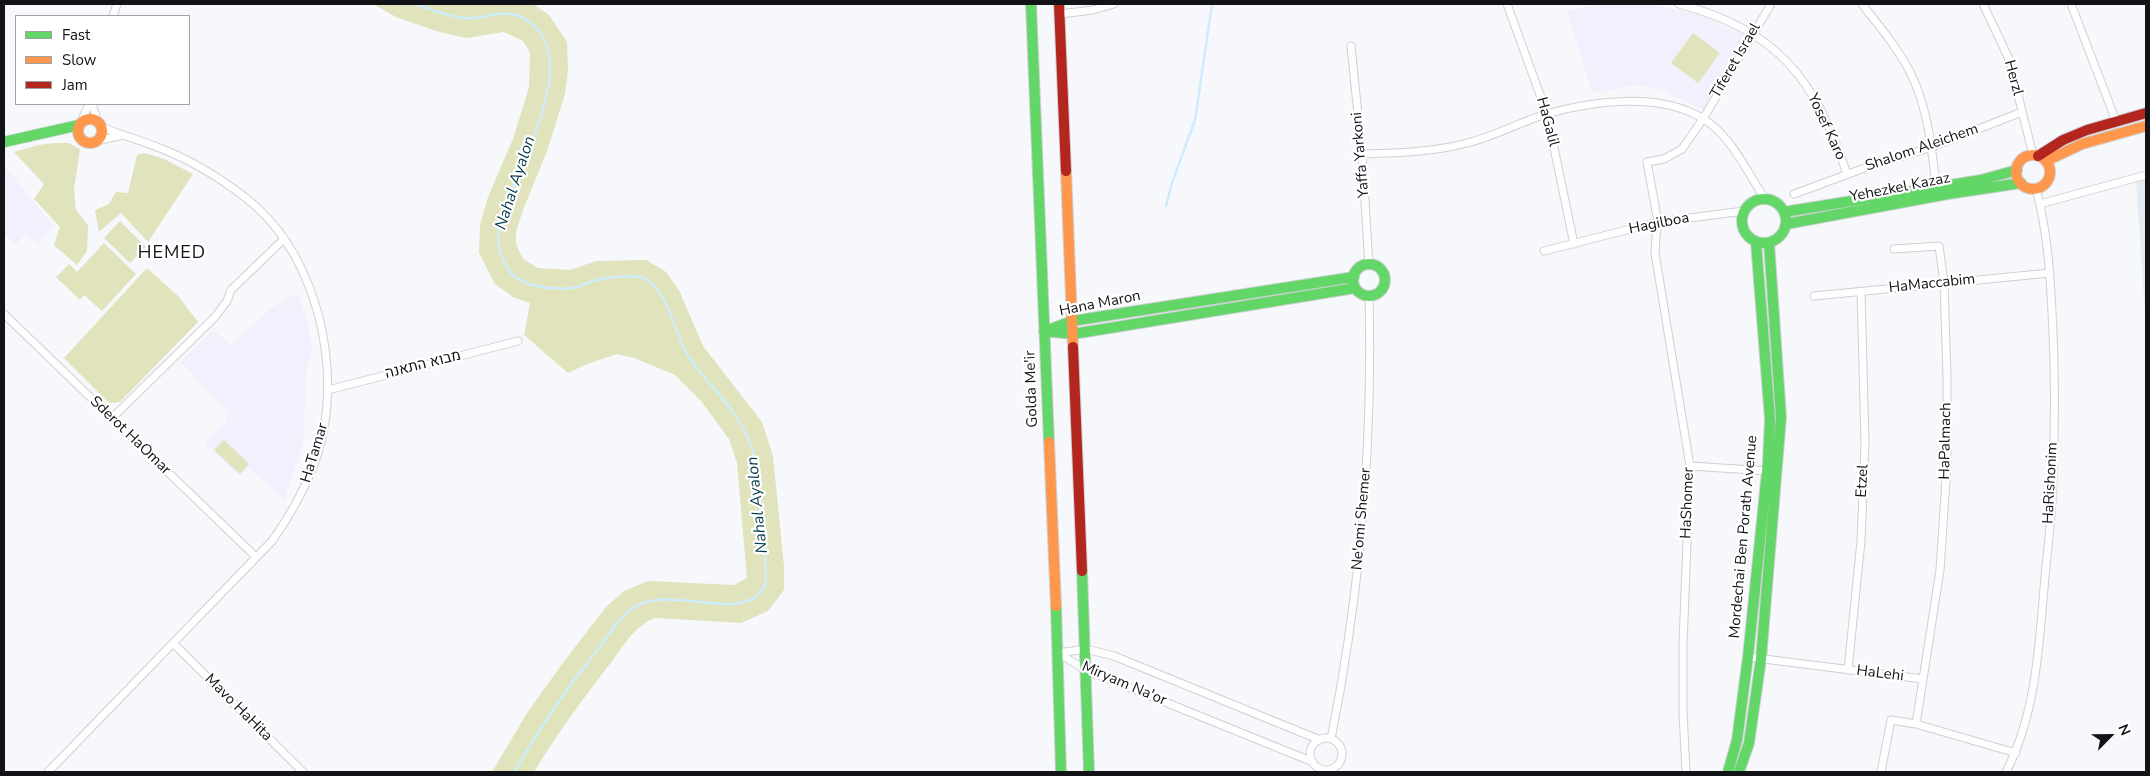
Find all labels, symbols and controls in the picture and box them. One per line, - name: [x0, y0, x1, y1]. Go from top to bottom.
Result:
- legend: [15, 15, 190, 105]
- street label: Tiferet Israel: [1707, 20, 1765, 102]
- text: Fast: [62, 25, 90, 45]
- text: Slow: [62, 50, 96, 70]
- street label: Herzl: [2000, 58, 2026, 98]
- text: Jam: [62, 75, 88, 95]
- street label: Yosef Karo: [1803, 91, 1849, 163]
- street label: HaGalil: [1532, 95, 1562, 149]
- street label: Yaffa Yarkoni: [1348, 111, 1374, 199]
- street label: Shalom Aleichem: [1863, 120, 1981, 176]
- water label: Nahal Ayalon: [492, 134, 540, 232]
- street label: Yehezkel Kazaz: [1848, 169, 1952, 207]
- street label: Hagilboa: [1627, 209, 1691, 239]
- district label: HEMED: [137, 243, 207, 265]
- street label: HaMaccabim: [1888, 271, 1976, 297]
- street label: Hana Maron: [1058, 287, 1142, 321]
- street label: מבוא התאנה: [383, 347, 463, 383]
- street label: Golda Me'ir: [1022, 350, 1042, 428]
- street label: Sderot HaOmar: [86, 393, 174, 479]
- street label: HaPalmach: [1936, 402, 1956, 480]
- street label: HaTamar: [297, 421, 333, 485]
- street label: Mordechai Ben Porath Avenue: [1726, 435, 1762, 639]
- street label: HaRishonim: [2040, 442, 2062, 524]
- water label: Nahal Ayalon: [743, 456, 773, 554]
- street label: Etzel: [1853, 464, 1873, 498]
- street label: Ne'omi Shemer: [1349, 467, 1375, 571]
- street label: HaShomer: [1678, 467, 1698, 539]
- street label: Miryam Na'or: [1079, 658, 1169, 710]
- street label: HaLehi: [1855, 662, 1905, 686]
- street label: Mavo HaHita: [201, 671, 275, 745]
- north arrow: [2085, 711, 2135, 761]
- text: N: [2113, 721, 2135, 738]

